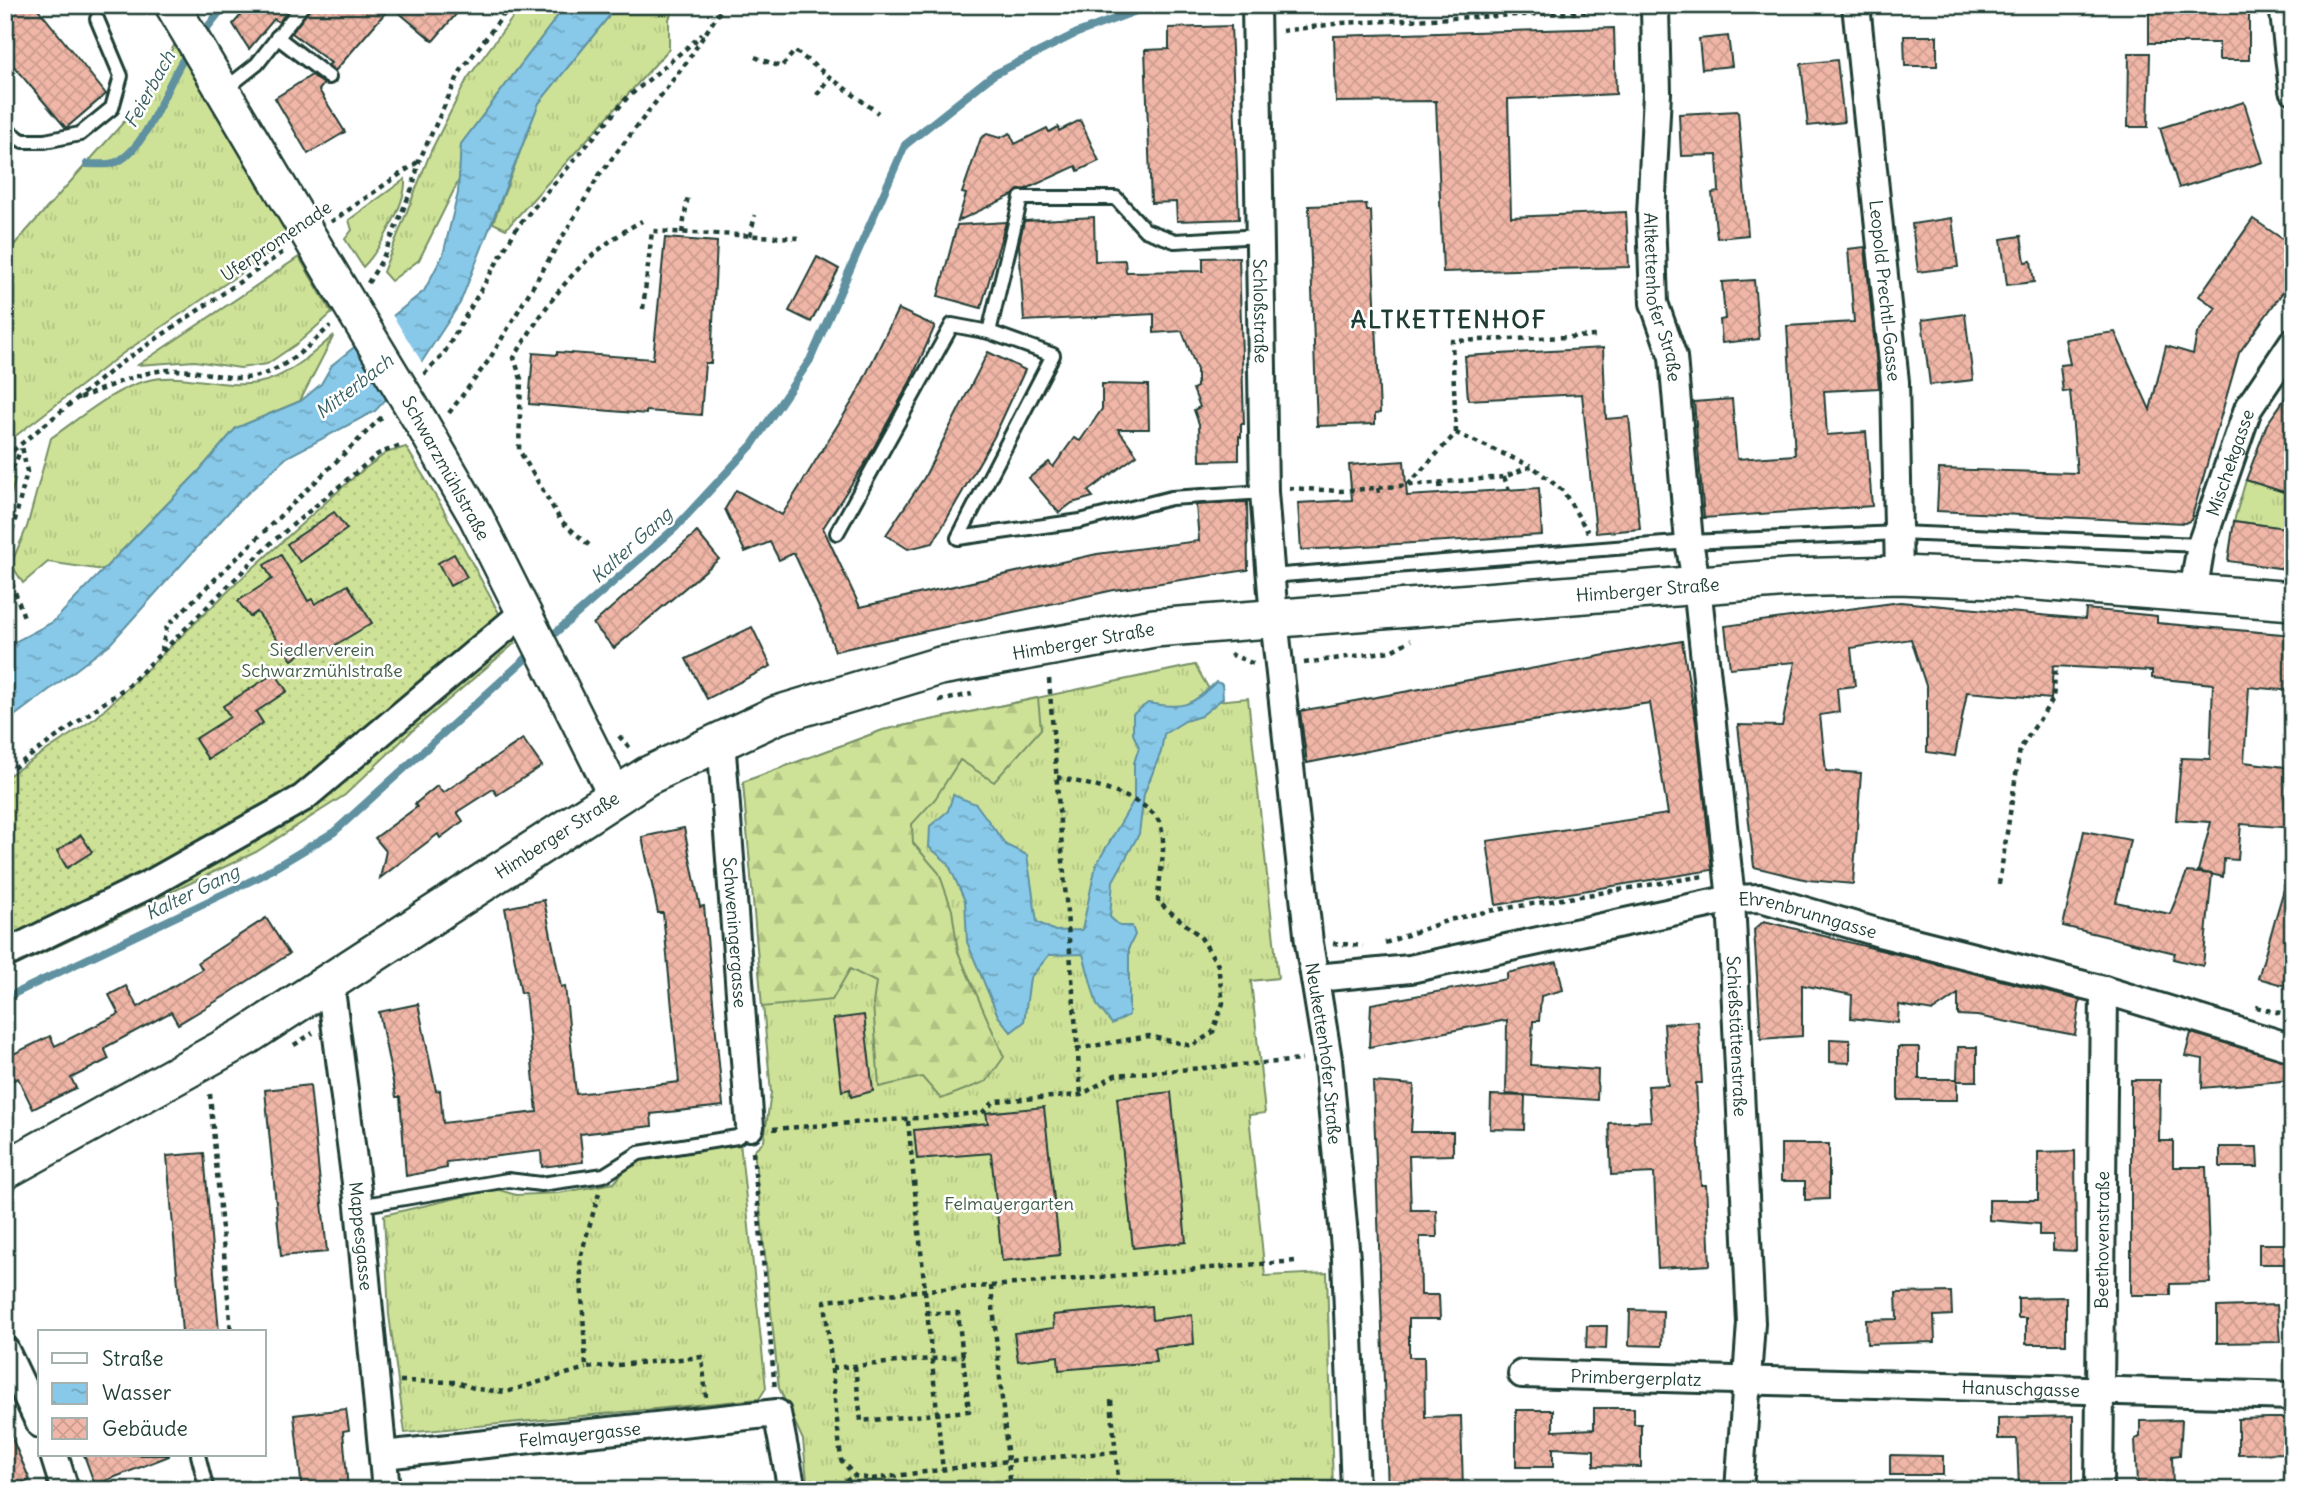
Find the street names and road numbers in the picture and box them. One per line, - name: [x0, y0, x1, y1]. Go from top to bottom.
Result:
- street label: Uferpromenade: [216, 195, 336, 287]
- street label: Leopold Prechtl-Gasse: [1865, 199, 1906, 382]
- street label: Altkettenhofer Straße: [1639, 212, 1687, 383]
- street label: Schloßstraße: [1249, 258, 1273, 363]
- street label: Schwarzmühlstraße: [397, 392, 495, 544]
- street label: Mischekgasse: [2200, 406, 2259, 519]
- street label: Himberger Straße: [1575, 572, 1720, 606]
- street label: Himberger Straße: [1011, 617, 1156, 664]
- street label: Himberger Straße: [490, 786, 623, 883]
- street label: Schweningergasse: [718, 856, 753, 1009]
- street label: Ehrenbrunngasse: [1738, 887, 1880, 943]
- street label: Schießstättenstraße: [1722, 955, 1753, 1117]
- street label: Neukettenhofer Straße: [1301, 961, 1347, 1145]
- street label: Beethovenstraße: [2089, 1171, 2114, 1309]
- street label: Mappesgasse: [344, 1180, 378, 1292]
- street label: Primbergerplatz: [1570, 1364, 1702, 1391]
- street label: Hanuschgasse: [1961, 1375, 2080, 1401]
- street label: Felmayergasse: [518, 1416, 642, 1452]

